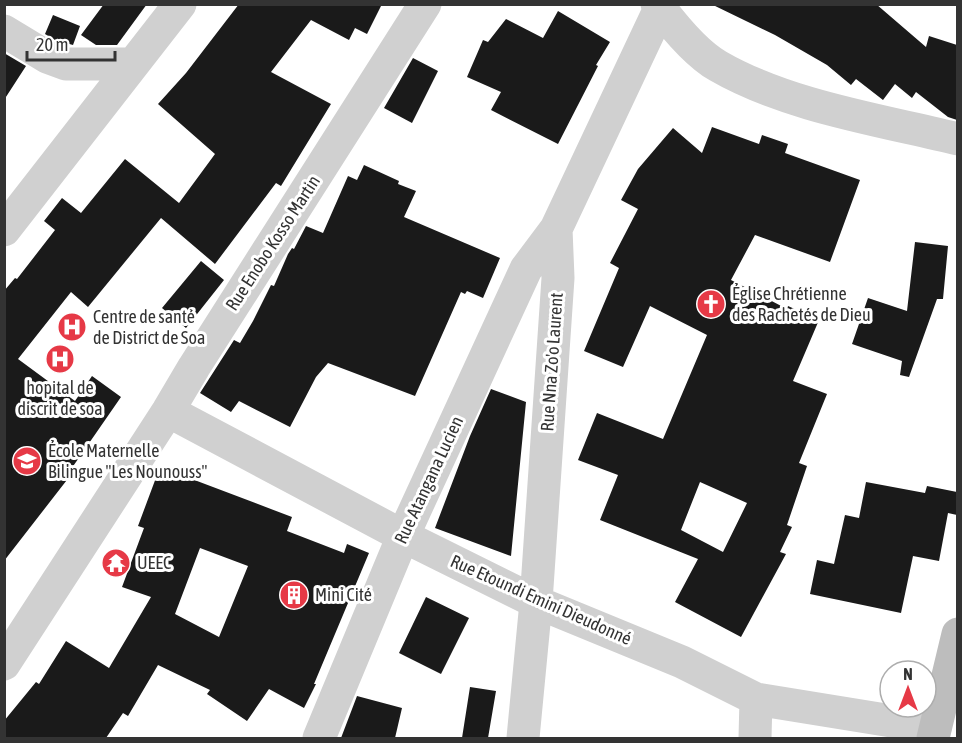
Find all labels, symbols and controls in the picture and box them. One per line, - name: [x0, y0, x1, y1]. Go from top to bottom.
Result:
- scale bar: [27, 24, 116, 62]
- text: 20 m: [36, 34, 68, 55]
- street label: Rue Enobo Kosso Martin: [221, 171, 324, 314]
- place label: Église Chrétienne des Rachetés de Dieu: [732, 283, 871, 325]
- church icon: Église Chrétienne des Rachetés de Dieu: [695, 288, 727, 320]
- street label: Rue Nna Zo'o Laurent: [536, 292, 567, 432]
- place label: Centre de santé de District de Soa: [93, 306, 205, 348]
- hospital icon: Centre de santé de District de Soa: [56, 311, 88, 343]
- hospital icon: hopital de discrit de soa: [44, 343, 76, 375]
- place label: hopital de discrit de soa: [17, 377, 103, 419]
- street label: Rue Atangana Lucien: [390, 413, 467, 547]
- place label: École Maternelle Bilingue "Les Nounouss": [48, 440, 208, 482]
- school or university icon: École Maternelle Bilingue "Les Nounouss": [11, 445, 43, 477]
- temple icon: UEEC: [100, 547, 132, 579]
- street label: Rue Etoundi Emini Dieudonné: [447, 550, 635, 649]
- place label: UEEC: [137, 552, 171, 573]
- building icon: Mini Cité: [278, 579, 310, 611]
- place label: Mini Cité: [315, 584, 372, 605]
- north arrow: [878, 659, 938, 719]
- text: N: [903, 665, 913, 683]

